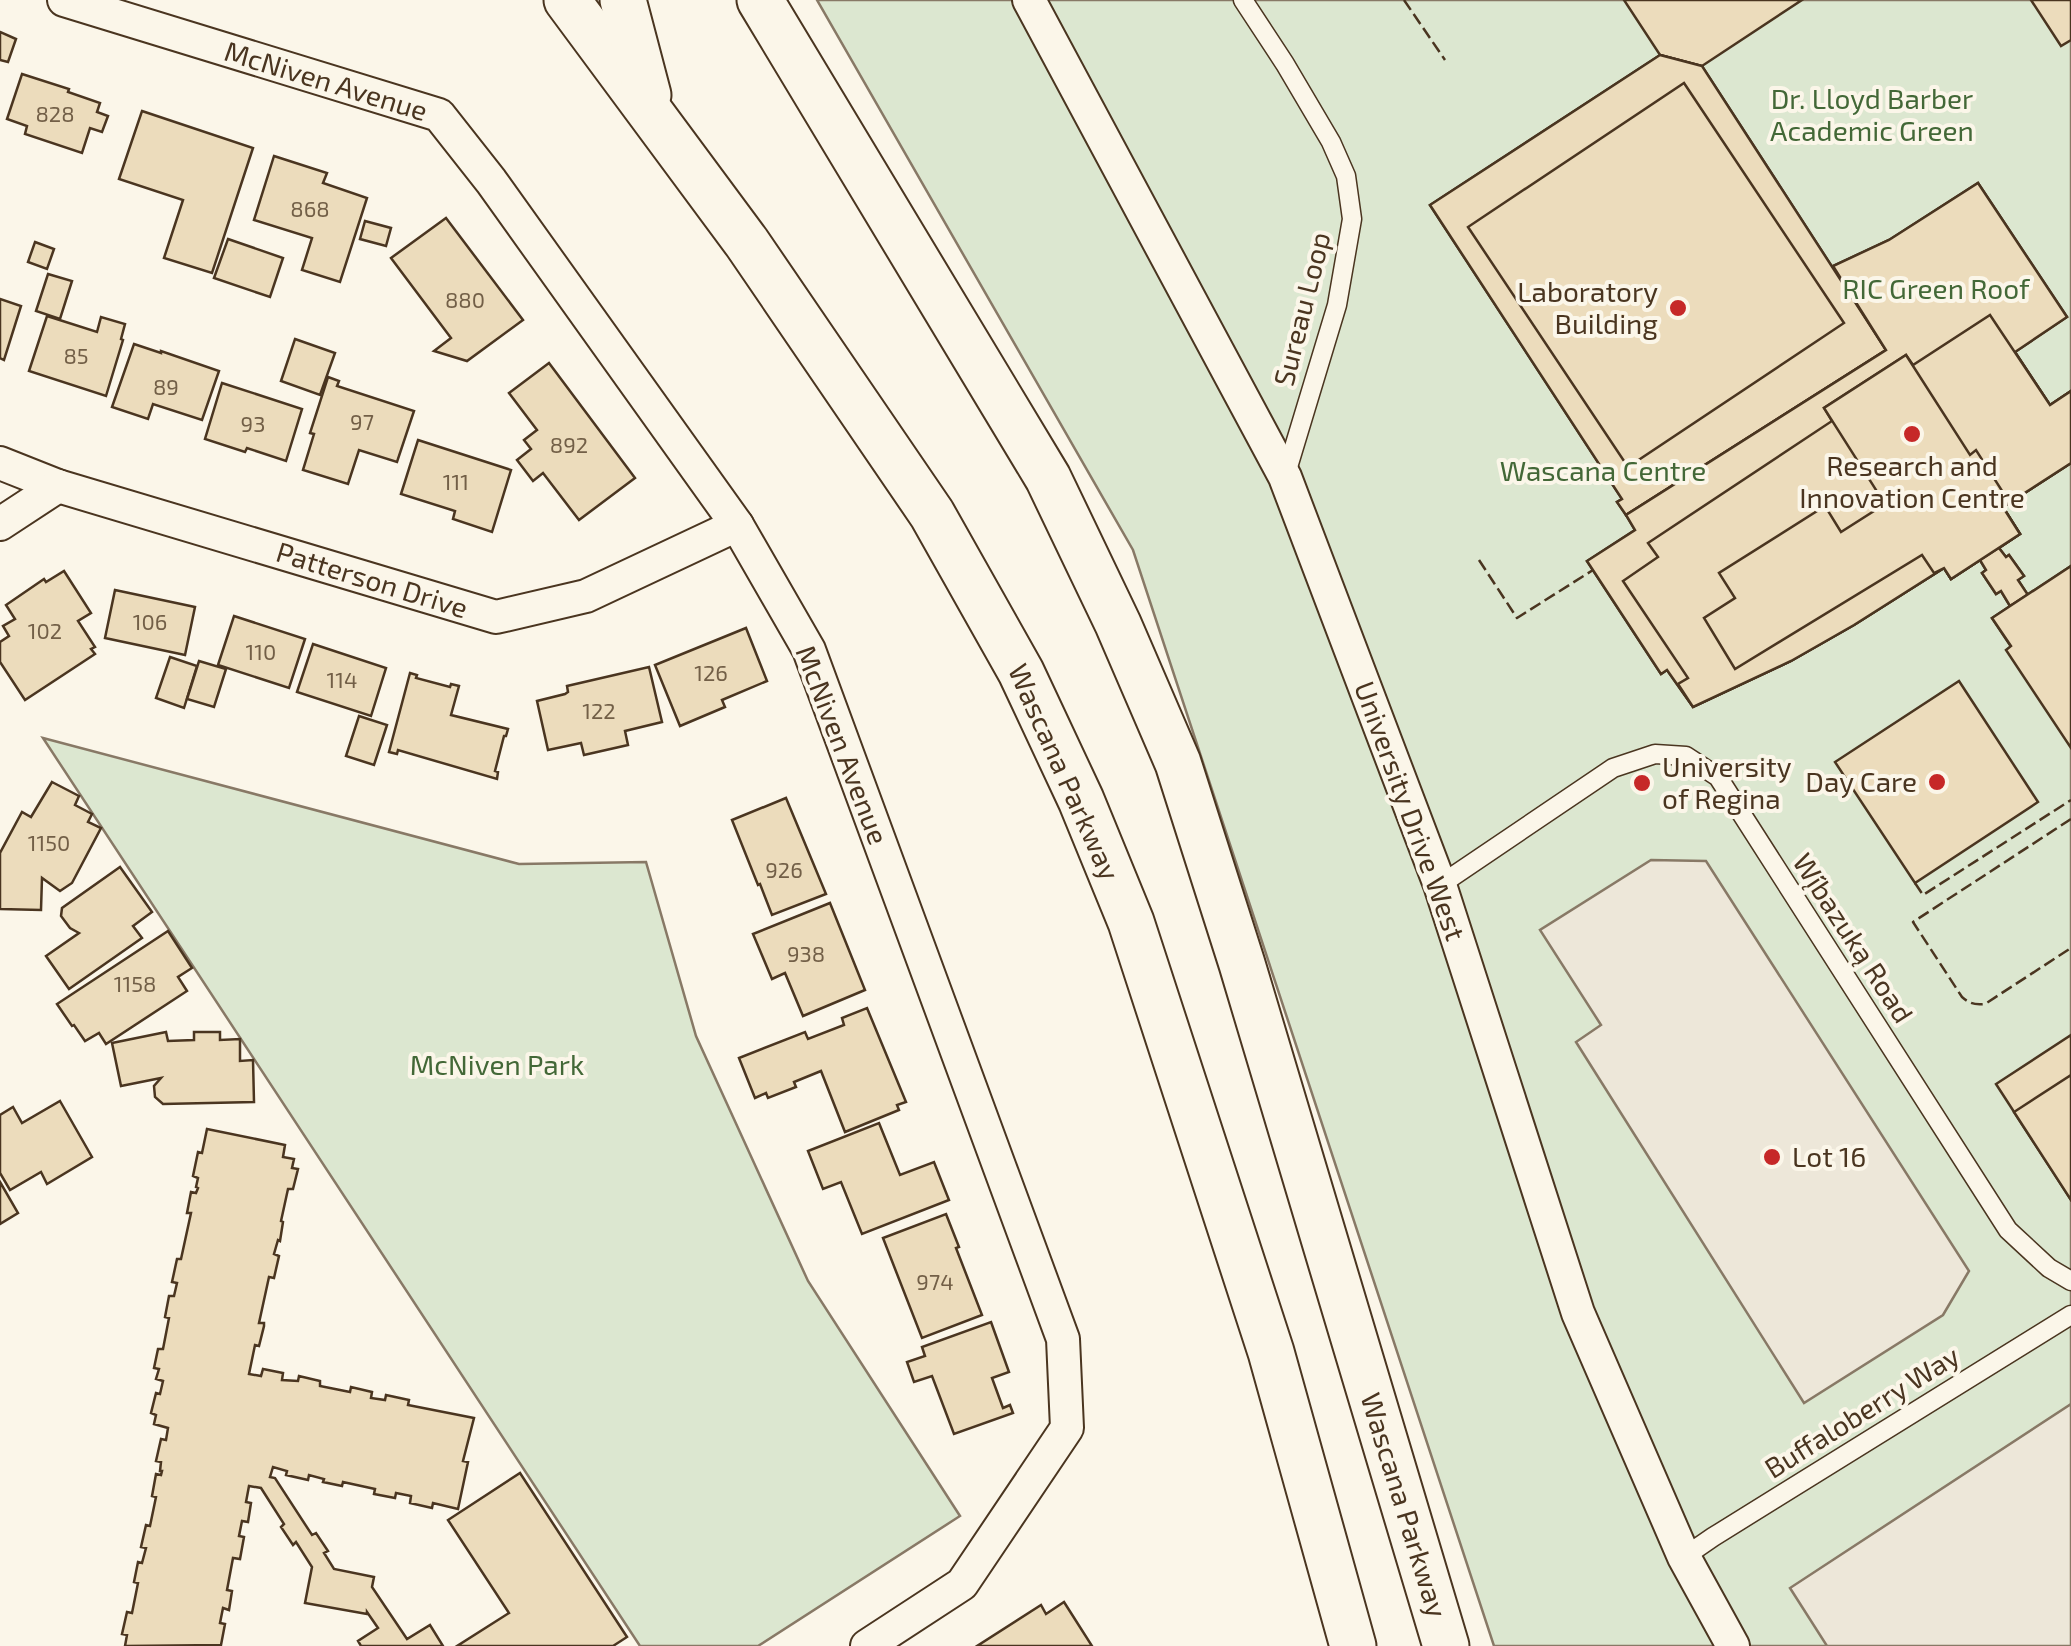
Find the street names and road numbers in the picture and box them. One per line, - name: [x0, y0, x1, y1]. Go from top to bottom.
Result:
- street label: McNiven Avenue: [221, 33, 432, 127]
- street label: Sureau Loop: [1265, 228, 1337, 389]
- street label: Patterson Drive: [272, 534, 472, 624]
- street label: McNiven Avenue: [789, 640, 896, 849]
- street label: Wascana Parkway: [1002, 658, 1128, 885]
- street label: University Drive West: [1348, 676, 1474, 945]
- street label: Wį́bazuką Road: [1786, 846, 1921, 1029]
- street label: Buffaloberry Way: [1758, 1338, 1965, 1485]
- street label: Wascana Parkway: [1355, 1388, 1455, 1621]

